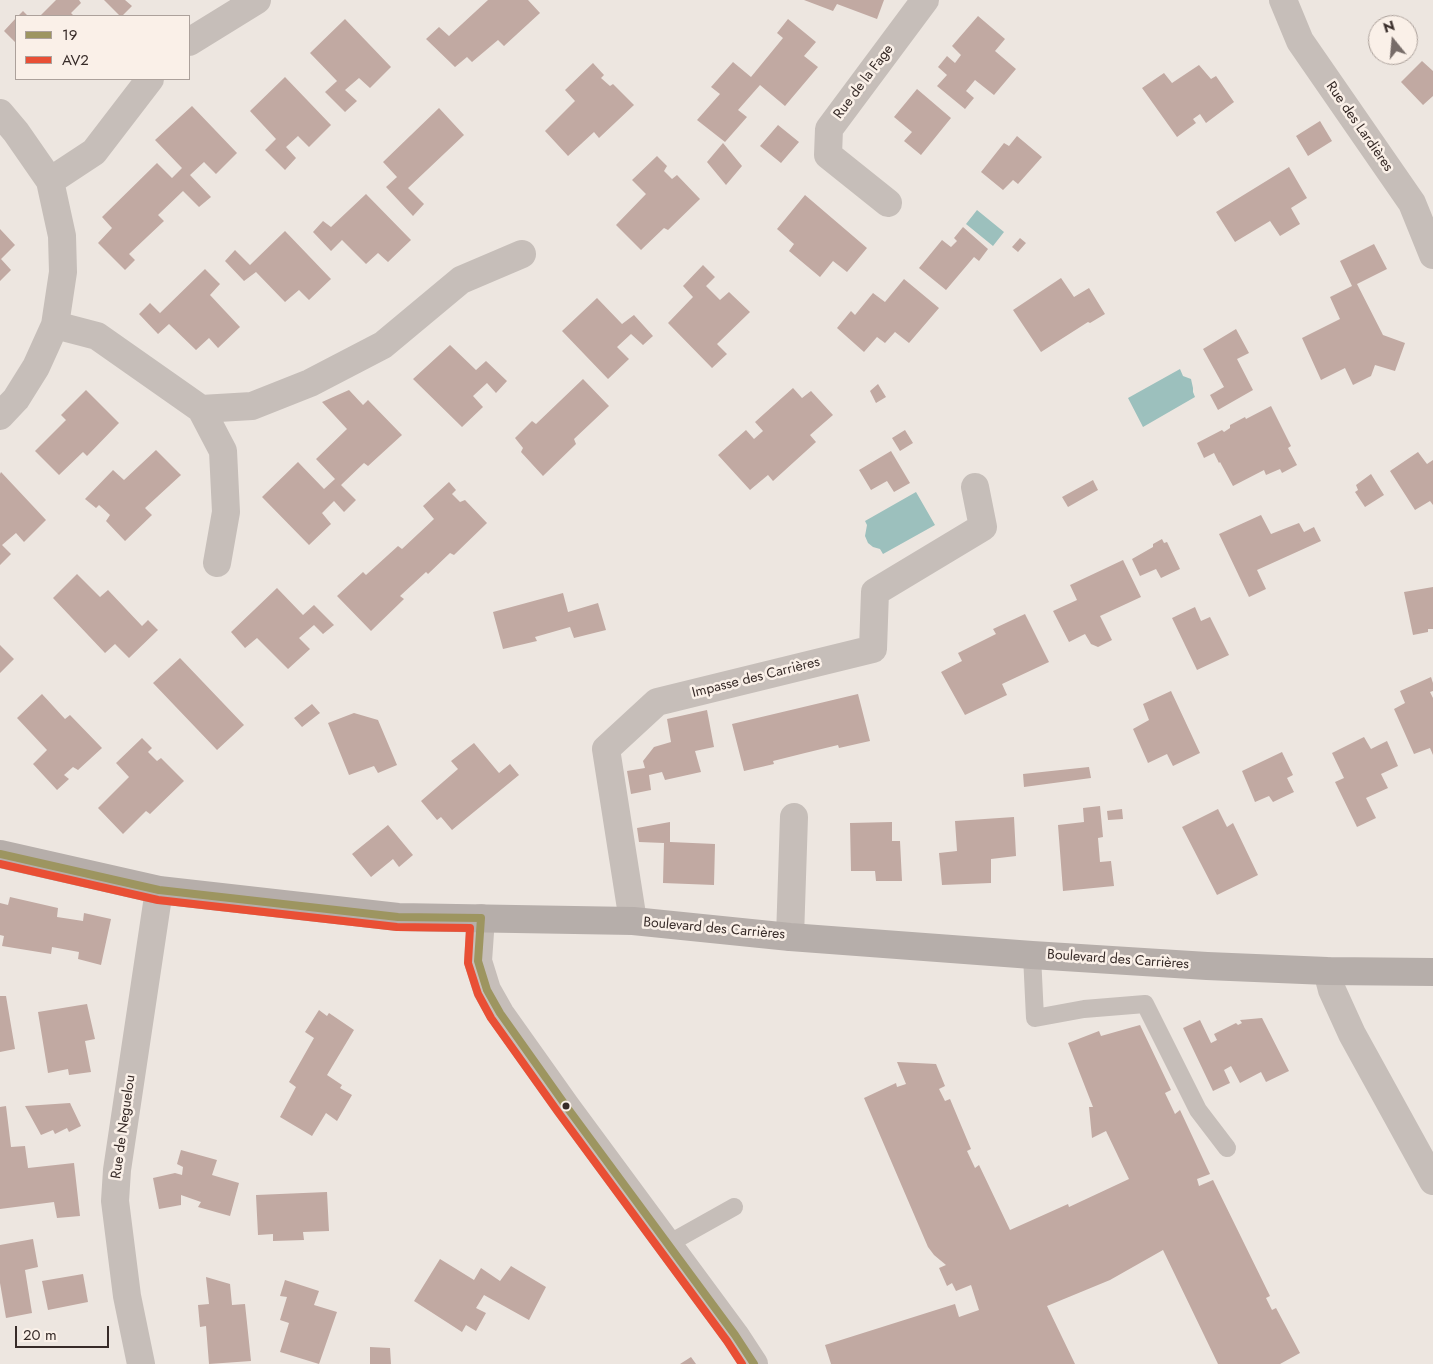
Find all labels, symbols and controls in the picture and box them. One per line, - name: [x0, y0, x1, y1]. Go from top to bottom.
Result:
- legend: [15, 15, 190, 80]
- north arrow: [1368, 15, 1418, 65]
- text: N: [1381, 15, 1397, 38]
- text: 19: [62, 24, 77, 46]
- street label: Rue de la Fage: [831, 42, 897, 122]
- text: AV2: [62, 49, 89, 71]
- street label: Rue des Lardières: [1322, 79, 1396, 175]
- street label: Impasse des Carrières: [690, 654, 822, 702]
- street label: Boulevard des Carrières: [642, 914, 786, 944]
- street label: Boulevard des Carrières: [1047, 947, 1189, 973]
- street label: Rue de Neguelou: [108, 1074, 140, 1180]
- unlabelled marker: [561, 1101, 571, 1111]
- scale bar: [18, 1316, 111, 1348]
- text: 20 m: [23, 1324, 57, 1346]

